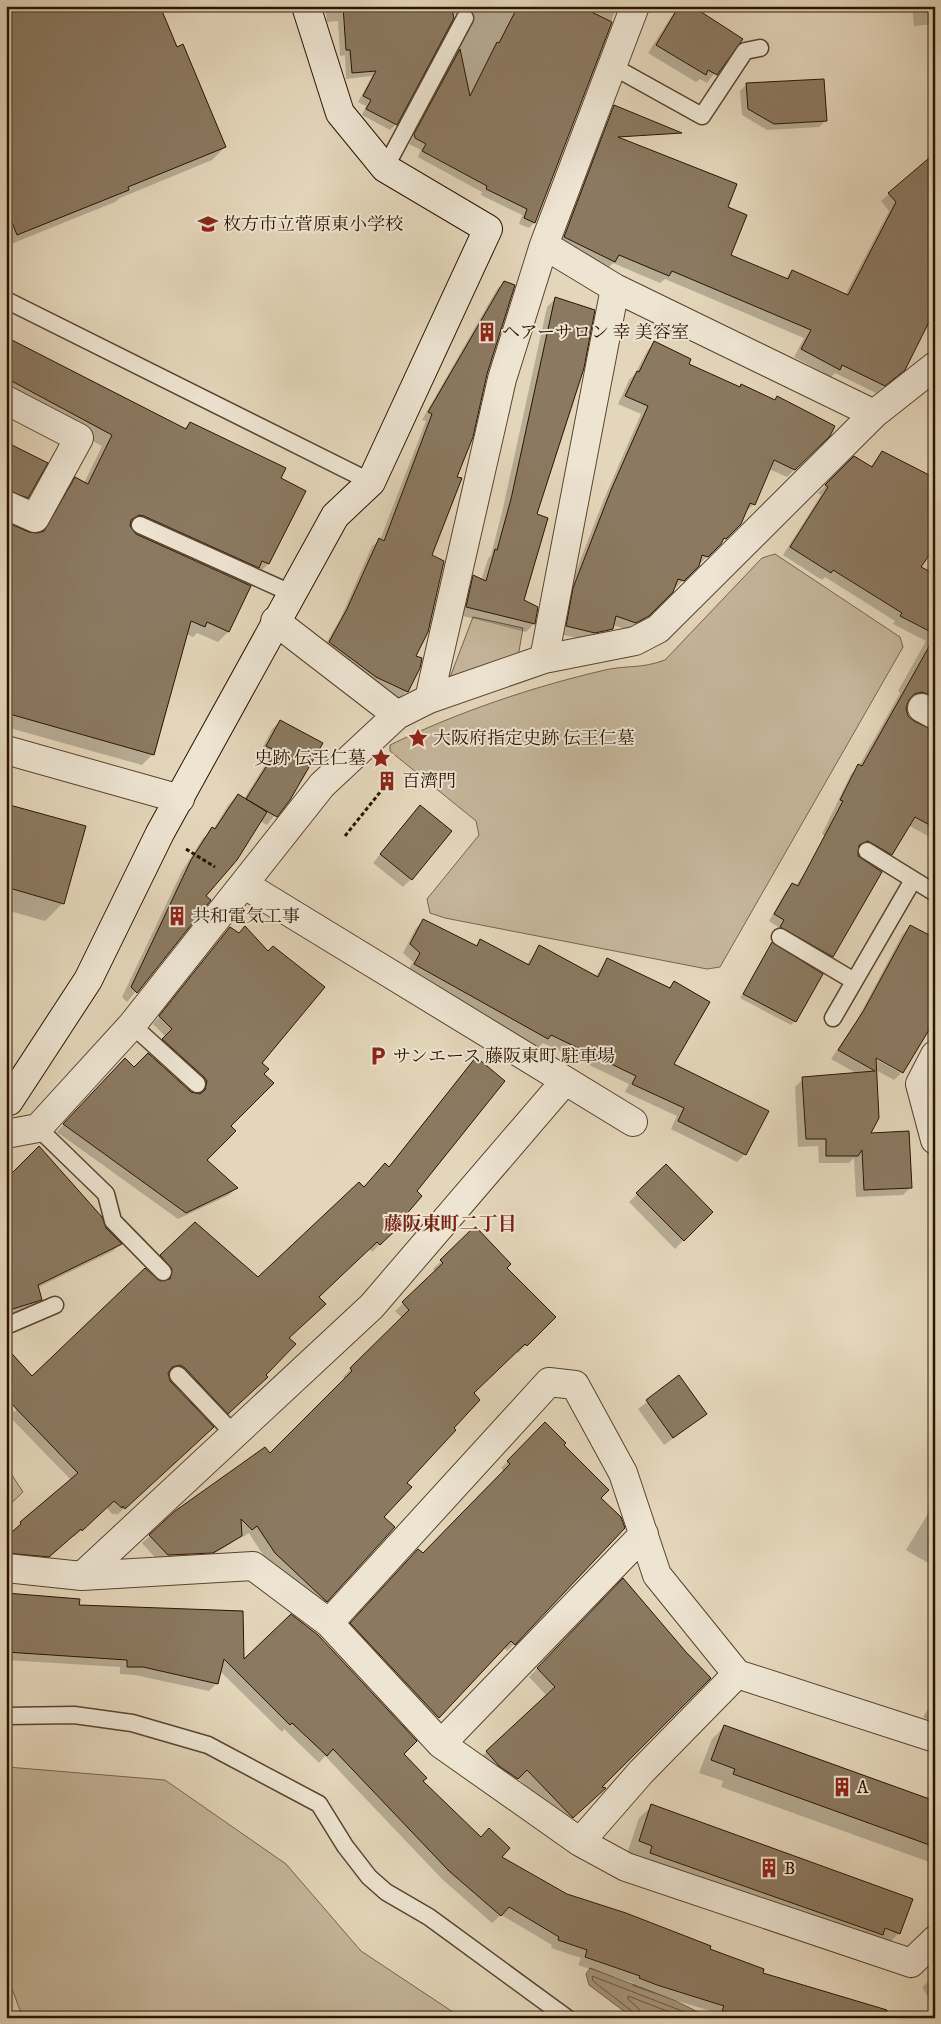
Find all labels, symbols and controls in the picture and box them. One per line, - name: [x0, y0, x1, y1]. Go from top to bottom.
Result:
- school or university icon: 枚方市立菅原東小学校: [197, 213, 219, 235]
- place label: 枚方市立菅原東小学校: [223, 214, 403, 236]
- building icon: ヘアーサロン 幸 美容室: [476, 321, 498, 343]
- place label: ヘアーサロン 幸 美容室: [502, 322, 689, 344]
- place icon: 大阪府指定史跡 伝王仁墓: [407, 727, 429, 749]
- place label: 大阪府指定史跡 伝王仁墓: [433, 728, 635, 750]
- place icon: 史跡 伝王仁墓: [370, 747, 392, 769]
- place label: 史跡 伝王仁墓: [254, 748, 366, 770]
- building icon: 百濟門: [376, 770, 398, 792]
- place label: 百濟門: [402, 771, 456, 793]
- building icon: 共和電気工事: [166, 905, 188, 927]
- place label: 共和電気工事: [192, 906, 300, 928]
- parking icon: サンエース 藤阪東町 駐車場: [367, 1045, 389, 1067]
- place label: サンエース 藤阪東町 駐車場: [393, 1046, 615, 1068]
- district label: 藤阪東町二丁目: [383, 1213, 517, 1236]
- building icon: A: [831, 1776, 853, 1798]
- place label: A: [857, 1777, 869, 1799]
- building icon: B: [758, 1857, 780, 1879]
- place label: B: [784, 1858, 795, 1880]

